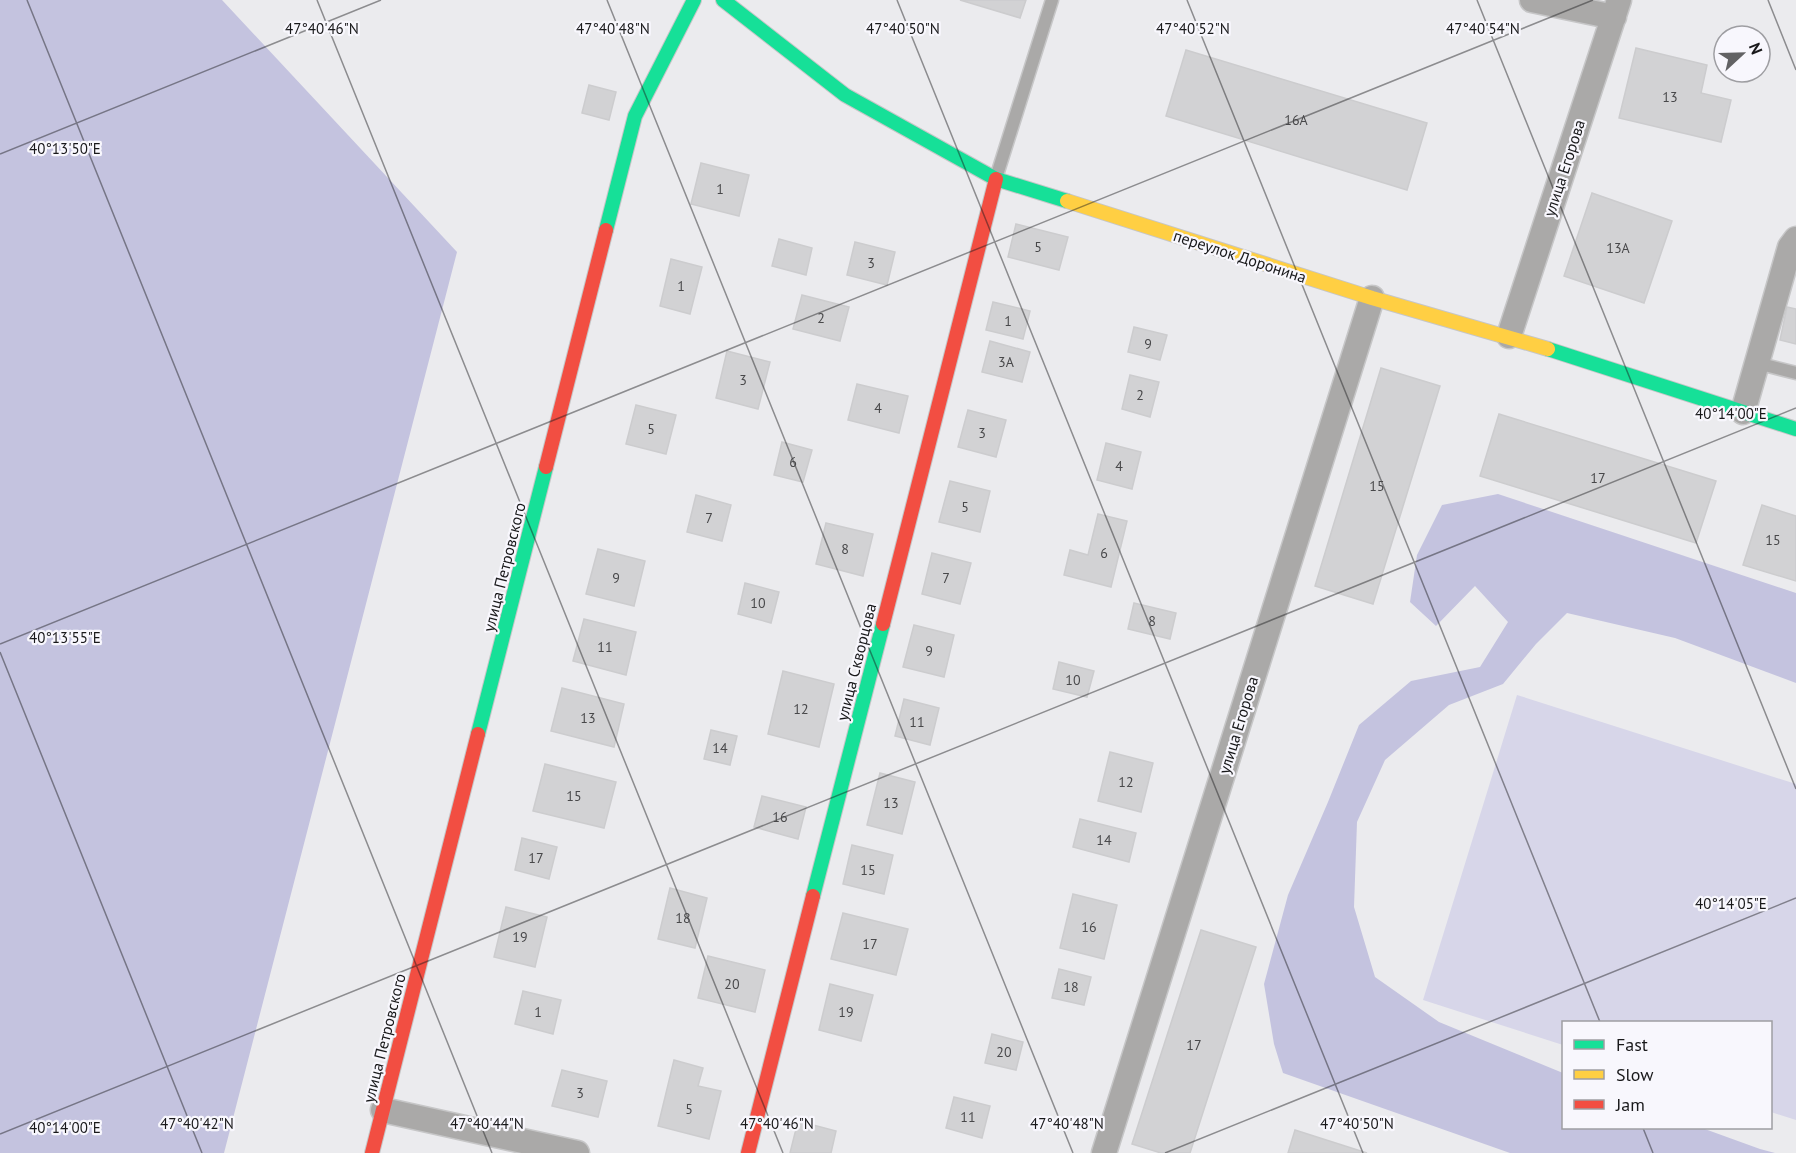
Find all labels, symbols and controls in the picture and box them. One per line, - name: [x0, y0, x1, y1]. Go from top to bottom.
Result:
- text: 47°40'46"N: [285, 19, 359, 38]
- text: 47°40'48"N: [576, 19, 650, 38]
- text: 47°40'50"N: [866, 19, 940, 38]
- text: 47°40'52"N: [1156, 19, 1230, 38]
- text: 47°40'54"N: [1446, 19, 1520, 38]
- north arrow: [1712, 24, 1772, 84]
- text: N: [1745, 40, 1767, 57]
- house number: 13: [1662, 88, 1678, 106]
- house number: 16А: [1284, 111, 1309, 129]
- street label: улица Егорова: [1539, 117, 1589, 219]
- text: 40°13'50"E: [29, 139, 101, 158]
- house number: 1: [716, 180, 724, 198]
- street label: переулок Доронина: [1171, 225, 1309, 287]
- house number: 5: [1034, 238, 1042, 256]
- house number: 13А: [1606, 239, 1631, 257]
- house number: 3: [867, 254, 875, 272]
- house number: 1: [677, 277, 685, 295]
- house number: 2: [817, 309, 825, 327]
- house number: 1: [1004, 312, 1012, 330]
- house number: 9: [1144, 335, 1152, 353]
- house number: 3А: [998, 353, 1015, 371]
- house number: 3: [739, 371, 747, 389]
- house number: 2: [1136, 386, 1144, 404]
- house number: 4: [874, 399, 882, 417]
- text: 40°14'00"E: [1695, 404, 1767, 423]
- house number: 5: [647, 420, 655, 438]
- house number: 3: [978, 424, 986, 442]
- house number: 6: [789, 453, 797, 471]
- house number: 4: [1115, 457, 1123, 475]
- house number: 17: [1590, 469, 1606, 487]
- house number: 15: [1369, 477, 1385, 495]
- house number: 5: [961, 498, 969, 516]
- street label: улица Петровского: [478, 500, 530, 634]
- house number: 7: [705, 509, 713, 527]
- house number: 15: [1765, 531, 1781, 549]
- house number: 8: [841, 540, 849, 558]
- house number: 6: [1100, 544, 1108, 562]
- house number: 9: [612, 569, 620, 587]
- house number: 7: [942, 569, 950, 587]
- house number: 10: [750, 594, 766, 612]
- street label: улица Скворцова: [832, 601, 880, 723]
- house number: 8: [1148, 612, 1156, 630]
- text: 40°13'55"E: [29, 628, 101, 647]
- house number: 11: [597, 638, 613, 656]
- house number: 9: [925, 642, 933, 660]
- house number: 10: [1065, 671, 1081, 689]
- street label: улица Егорова: [1214, 674, 1262, 776]
- house number: 12: [793, 700, 809, 718]
- house number: 13: [580, 709, 596, 727]
- house number: 11: [909, 713, 925, 731]
- house number: 14: [712, 739, 728, 757]
- house number: 12: [1118, 773, 1134, 791]
- house number: 15: [566, 787, 582, 805]
- house number: 13: [883, 794, 899, 812]
- house number: 16: [772, 808, 788, 826]
- house number: 14: [1096, 831, 1112, 849]
- house number: 17: [528, 849, 544, 867]
- house number: 15: [860, 861, 876, 879]
- text: 40°14'05"E: [1695, 894, 1767, 913]
- house number: 18: [675, 909, 691, 927]
- house number: 16: [1081, 918, 1097, 936]
- house number: 19: [512, 928, 528, 946]
- house number: 17: [862, 935, 878, 953]
- street label: улица Петровского: [358, 971, 410, 1105]
- house number: 20: [724, 975, 740, 993]
- house number: 18: [1063, 978, 1079, 996]
- house number: 1: [534, 1003, 542, 1021]
- house number: 19: [838, 1003, 854, 1021]
- legend: [1562, 1021, 1772, 1129]
- text: Fast: [1616, 1033, 1648, 1056]
- house number: 17: [1186, 1036, 1202, 1054]
- house number: 20: [996, 1043, 1012, 1061]
- text: Slow: [1616, 1063, 1654, 1086]
- house number: 3: [576, 1084, 584, 1102]
- text: Jam: [1615, 1093, 1645, 1116]
- house number: 5: [685, 1100, 693, 1118]
- house number: 11: [960, 1108, 976, 1126]
- text: 47°40'42"N: [160, 1114, 234, 1133]
- text: 47°40'44"N: [450, 1114, 524, 1133]
- text: 47°40'46"N: [740, 1114, 814, 1133]
- text: 47°40'48"N: [1030, 1114, 1104, 1133]
- text: 47°40'50"N: [1320, 1114, 1394, 1133]
- text: 40°14'00"E: [29, 1118, 101, 1137]

